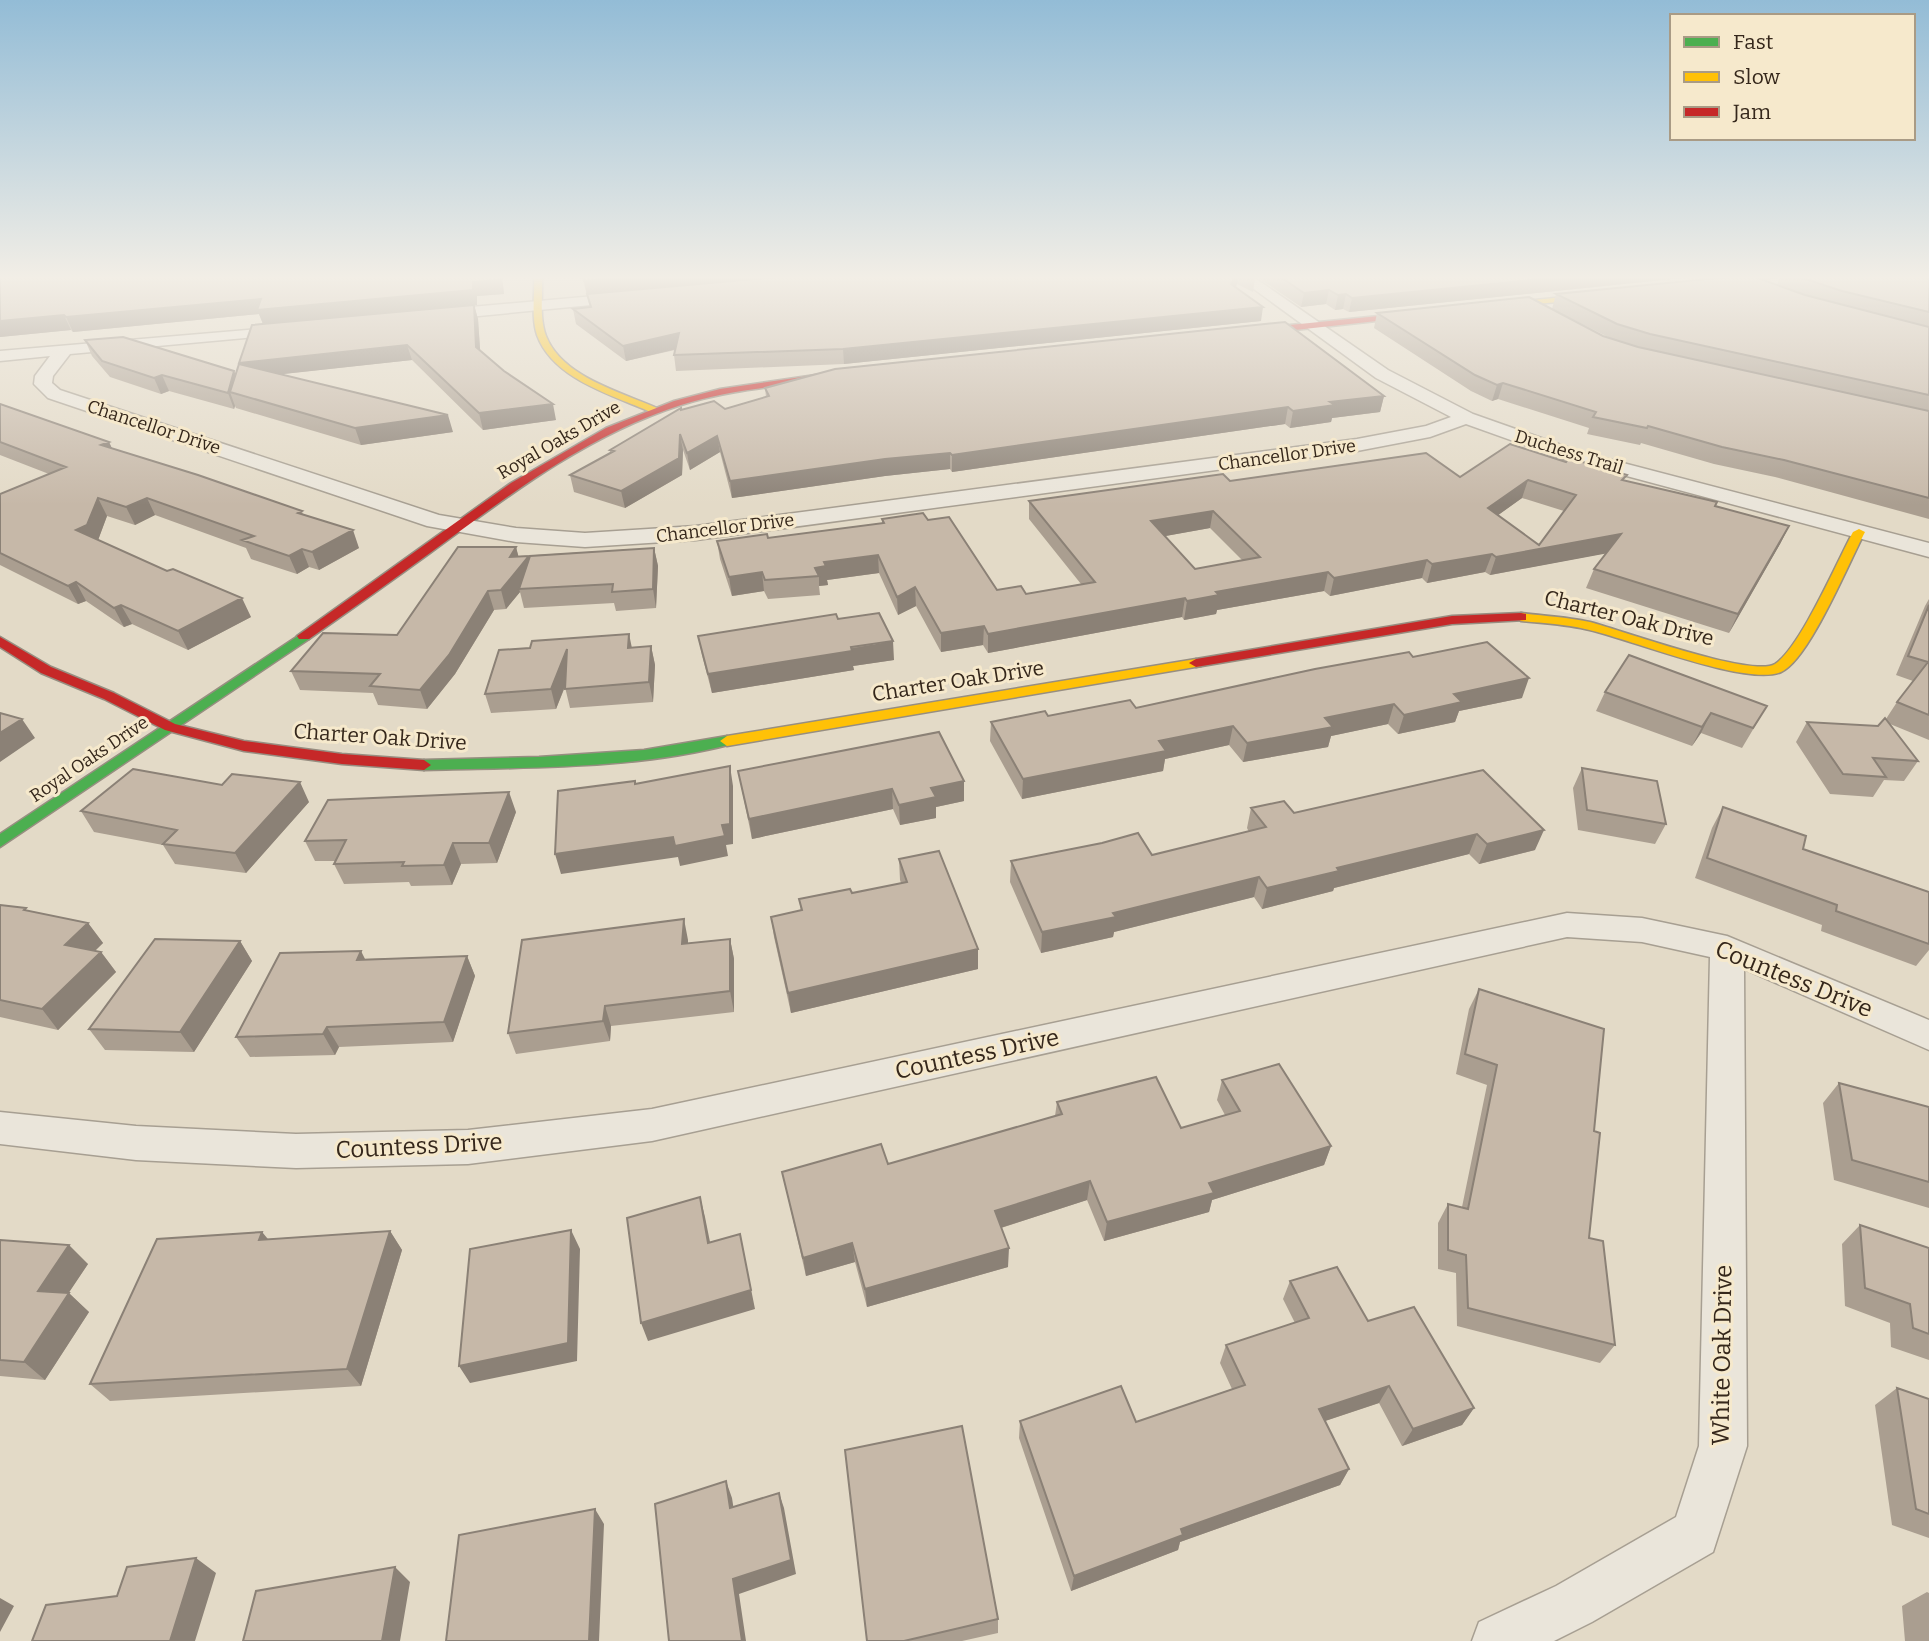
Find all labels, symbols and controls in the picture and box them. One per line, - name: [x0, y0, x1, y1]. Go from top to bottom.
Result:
- legend: [1670, 14, 1915, 140]
- text: Fast: [1733, 29, 1774, 55]
- text: Slow: [1733, 64, 1780, 90]
- text: Jam: [1732, 99, 1771, 125]
- street label: Chancellor Drive: [85, 395, 223, 459]
- street label: Royal Oaks Drive: [494, 396, 624, 484]
- street label: Duchess Trail: [1512, 425, 1626, 479]
- street label: Chancellor Drive: [1217, 434, 1357, 476]
- street label: Chancellor Drive: [655, 509, 795, 547]
- street label: Charter Oak Drive: [1542, 584, 1716, 652]
- street label: Charter Oak Drive: [870, 655, 1046, 707]
- street label: Royal Oaks Drive: [26, 711, 152, 807]
- street label: Charter Oak Drive: [292, 718, 468, 756]
- street label: Countess Drive: [1711, 935, 1877, 1023]
- street label: Countess Drive: [892, 1023, 1062, 1085]
- street label: Countess Drive: [335, 1128, 503, 1164]
- street label: White Oak Drive: [1706, 1264, 1738, 1446]

